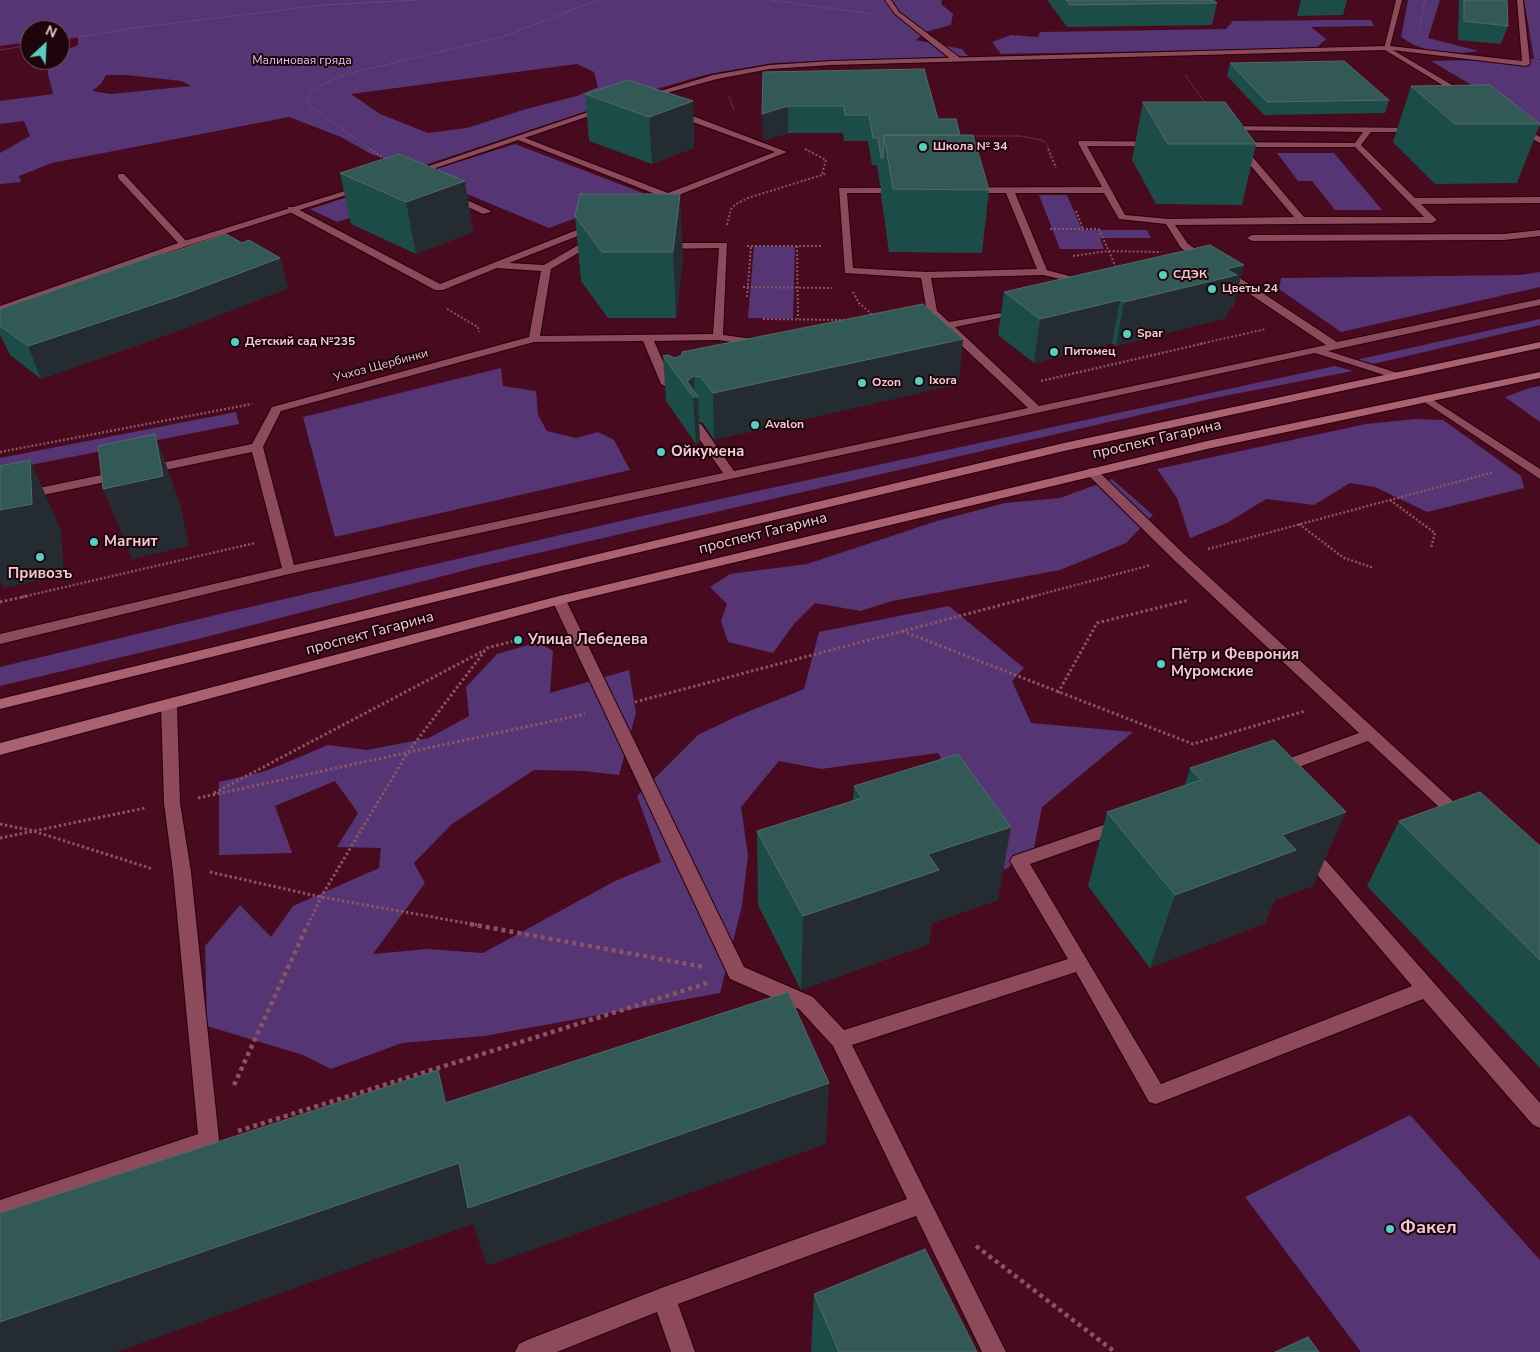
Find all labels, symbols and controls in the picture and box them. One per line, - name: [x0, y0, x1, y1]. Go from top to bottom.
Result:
- north arrow: [20, 20, 70, 70]
- text: N: [42, 21, 60, 43]
- park label: Малиновая гряда: [252, 54, 352, 68]
- place label: Школа № 34: [933, 140, 1008, 154]
- marker: Школа № 34: [917, 141, 929, 153]
- place label: СДЭК: [1173, 268, 1207, 282]
- marker: СДЭК: [1157, 269, 1169, 281]
- place label: Цветы 24: [1222, 282, 1278, 296]
- marker: Цветы 24: [1206, 283, 1218, 295]
- place label: Spar: [1137, 327, 1163, 341]
- marker: Spar: [1121, 328, 1133, 340]
- place label: Детский сад №235: [245, 335, 355, 349]
- marker: Детский сад №235: [229, 336, 241, 348]
- place label: Питомец: [1064, 345, 1116, 359]
- street label: Учхоз Щербинки: [332, 346, 430, 386]
- marker: Питомец: [1048, 346, 1060, 358]
- place label: Ixora: [929, 374, 957, 388]
- marker: Ixora: [913, 375, 925, 387]
- place label: Ozon: [872, 376, 901, 390]
- marker: Ozon: [856, 377, 868, 389]
- street label: проспект Гагарина: [1091, 416, 1223, 464]
- place label: Avalon: [765, 418, 804, 432]
- marker: Avalon: [749, 419, 761, 431]
- place label: Ойкумена: [671, 443, 744, 461]
- marker: Ойкумена: [655, 446, 667, 458]
- street label: проспект Гагарина: [697, 509, 829, 559]
- place label: Магнит: [104, 533, 158, 551]
- marker: Магнит: [88, 536, 100, 548]
- marker: Привозъ: [34, 551, 46, 563]
- place label: Привозъ: [8, 565, 72, 583]
- street label: проспект Гагарина: [304, 608, 436, 660]
- place label: Улица Лебедева: [528, 631, 648, 649]
- marker: Улица Лебедева: [512, 634, 524, 646]
- place label: Пётр и Феврония Муромские: [1171, 646, 1299, 681]
- marker: Пётр и Феврония Муромские: [1155, 658, 1167, 670]
- place label: Факел: [1400, 1218, 1457, 1240]
- marker: Факел: [1384, 1223, 1396, 1235]

